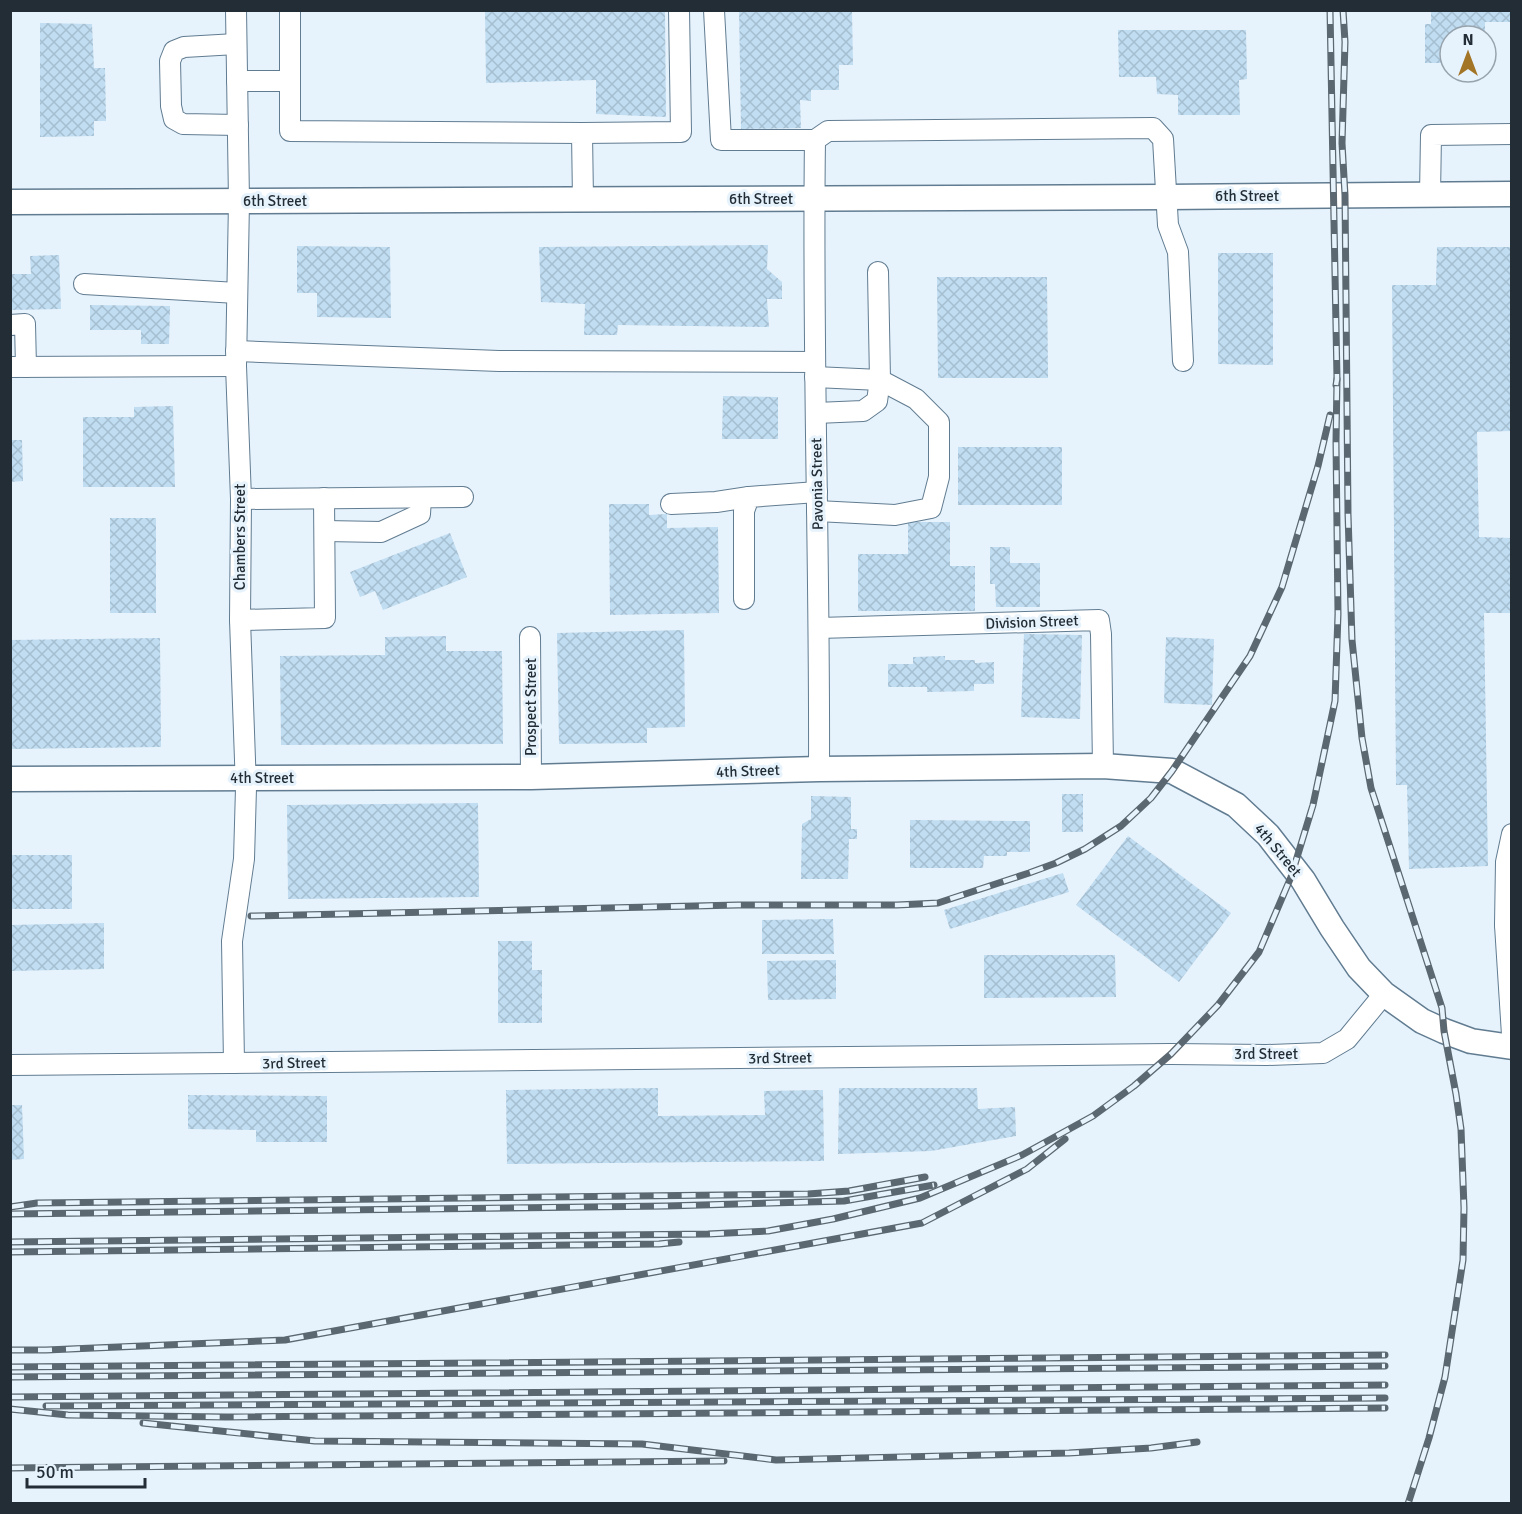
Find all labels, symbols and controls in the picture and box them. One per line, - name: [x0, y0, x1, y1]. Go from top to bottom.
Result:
- north arrow: [1438, 24, 1498, 84]
- text: N: [1462, 30, 1474, 50]
- street label: 6th Street: [1215, 187, 1279, 205]
- street label: 6th Street: [729, 190, 793, 208]
- street label: 6th Street: [243, 192, 307, 210]
- street label: Pavonia Street: [807, 438, 827, 530]
- street label: Chambers Street: [231, 484, 249, 590]
- street label: Division Street: [985, 611, 1079, 633]
- street label: Prospect Street: [522, 658, 540, 756]
- street label: 4th Street: [716, 761, 780, 781]
- street label: 4th Street: [230, 769, 294, 787]
- street label: 4th Street: [1251, 820, 1305, 880]
- street label: 3rd Street: [1234, 1045, 1298, 1063]
- street label: 3rd Street: [748, 1048, 812, 1068]
- street label: 3rd Street: [262, 1053, 326, 1073]
- scale bar: [27, 1451, 146, 1489]
- text: 50 m: [36, 1461, 74, 1483]

